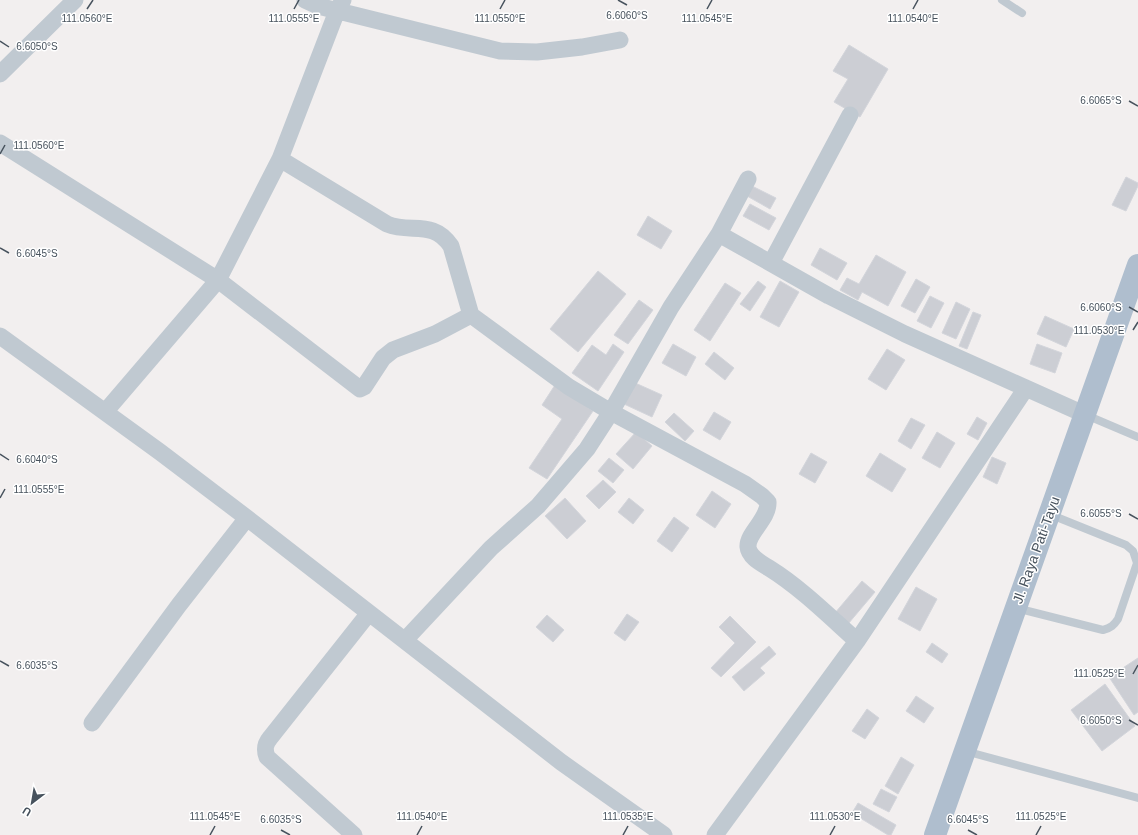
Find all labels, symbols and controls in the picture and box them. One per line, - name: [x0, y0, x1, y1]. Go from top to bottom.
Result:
- text: 6.6060°S: [606, 10, 648, 21]
- text: 111.0560°E: [62, 13, 113, 24]
- text: 111.0555°E: [269, 13, 320, 24]
- text: 111.0550°E: [475, 13, 526, 24]
- text: 111.0545°E: [682, 13, 733, 24]
- text: 111.0540°E: [888, 13, 939, 24]
- text: 6.6050°S: [16, 41, 58, 52]
- text: 6.6065°S: [1080, 95, 1122, 106]
- text: 111.0560°E: [14, 140, 65, 151]
- text: 6.6045°S: [16, 248, 58, 259]
- text: 6.6060°S: [1080, 302, 1122, 313]
- text: 111.0530°E: [1074, 325, 1125, 336]
- text: 6.6040°S: [16, 454, 58, 465]
- text: 111.0555°E: [14, 484, 65, 495]
- street label: Jl. Raya Pati-Tayu: [1009, 494, 1063, 606]
- text: 6.6055°S: [1080, 508, 1122, 519]
- text: 6.6035°S: [16, 660, 58, 671]
- text: 111.0525°E: [1074, 668, 1125, 679]
- text: 6.6050°S: [1080, 715, 1122, 726]
- north arrow: [12, 783, 52, 823]
- text: U: [20, 804, 33, 819]
- text: 111.0545°E: [190, 811, 241, 822]
- text: 111.0540°E: [397, 811, 448, 822]
- text: 111.0535°E: [603, 811, 654, 822]
- text: 111.0530°E: [810, 811, 861, 822]
- text: 111.0525°E: [1016, 811, 1067, 822]
- text: 6.6035°S: [260, 814, 302, 825]
- text: 6.6045°S: [947, 814, 989, 825]

